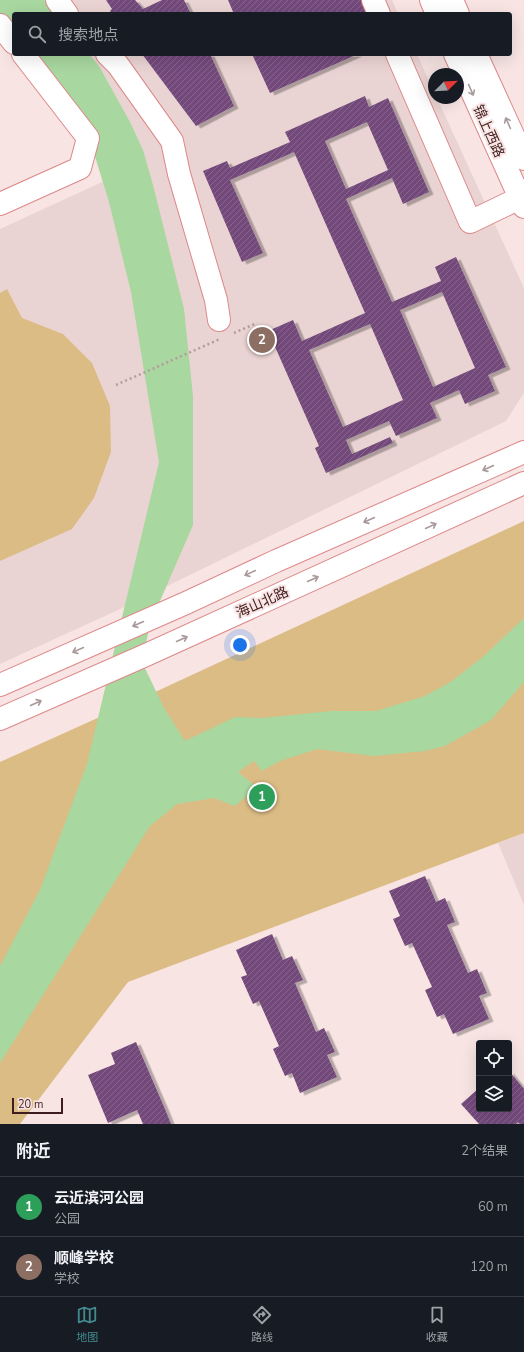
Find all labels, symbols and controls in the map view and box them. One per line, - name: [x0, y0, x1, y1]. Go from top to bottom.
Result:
- search box: [12, 12, 512, 56]
- icon: search: [26, 23, 48, 45]
- text: 搜索地点: [58, 25, 118, 45]
- north arrow: [428, 68, 464, 104]
- one-way arrow: [468, 83, 475, 95]
- street label: 锦上西路: [468, 102, 509, 161]
- one-way arrow: [504, 118, 511, 130]
- pin: 2: [249, 325, 275, 355]
- one-way arrow: [483, 465, 495, 472]
- one-way arrow: [364, 517, 376, 524]
- one-way arrow: [425, 522, 437, 529]
- one-way arrow: [245, 570, 257, 577]
- one-way arrow: [306, 575, 318, 582]
- street label: 海山北路: [233, 582, 292, 623]
- one-way arrow: [132, 621, 144, 628]
- one-way arrow: [175, 635, 187, 642]
- your location: [230, 635, 250, 655]
- one-way arrow: [73, 646, 85, 654]
- one-way arrow: [29, 699, 41, 706]
- pin: 1: [249, 782, 275, 812]
- map controls: [476, 1040, 512, 1112]
- button: locate: [476, 1040, 512, 1076]
- button: layers: [476, 1076, 512, 1112]
- scale bar: [12, 1096, 63, 1115]
- text: 20 m: [18, 1097, 43, 1112]
- text: 附近: [16, 1140, 50, 1163]
- text: 2个结果: [461, 1142, 508, 1160]
- text: 云近滨河公园: [54, 1188, 144, 1208]
- text: 1: [25, 1198, 33, 1216]
- text: 60 m: [478, 1198, 508, 1216]
- text: 公园: [54, 1210, 80, 1228]
- text: 顺峰学校: [54, 1248, 114, 1268]
- text: 2: [25, 1258, 33, 1276]
- text: 120 m: [470, 1258, 508, 1276]
- text: 学校: [54, 1270, 80, 1288]
- tab: 地图: [76, 1304, 98, 1345]
- tab: 路线: [251, 1304, 273, 1345]
- tab: 收藏: [426, 1304, 448, 1345]

